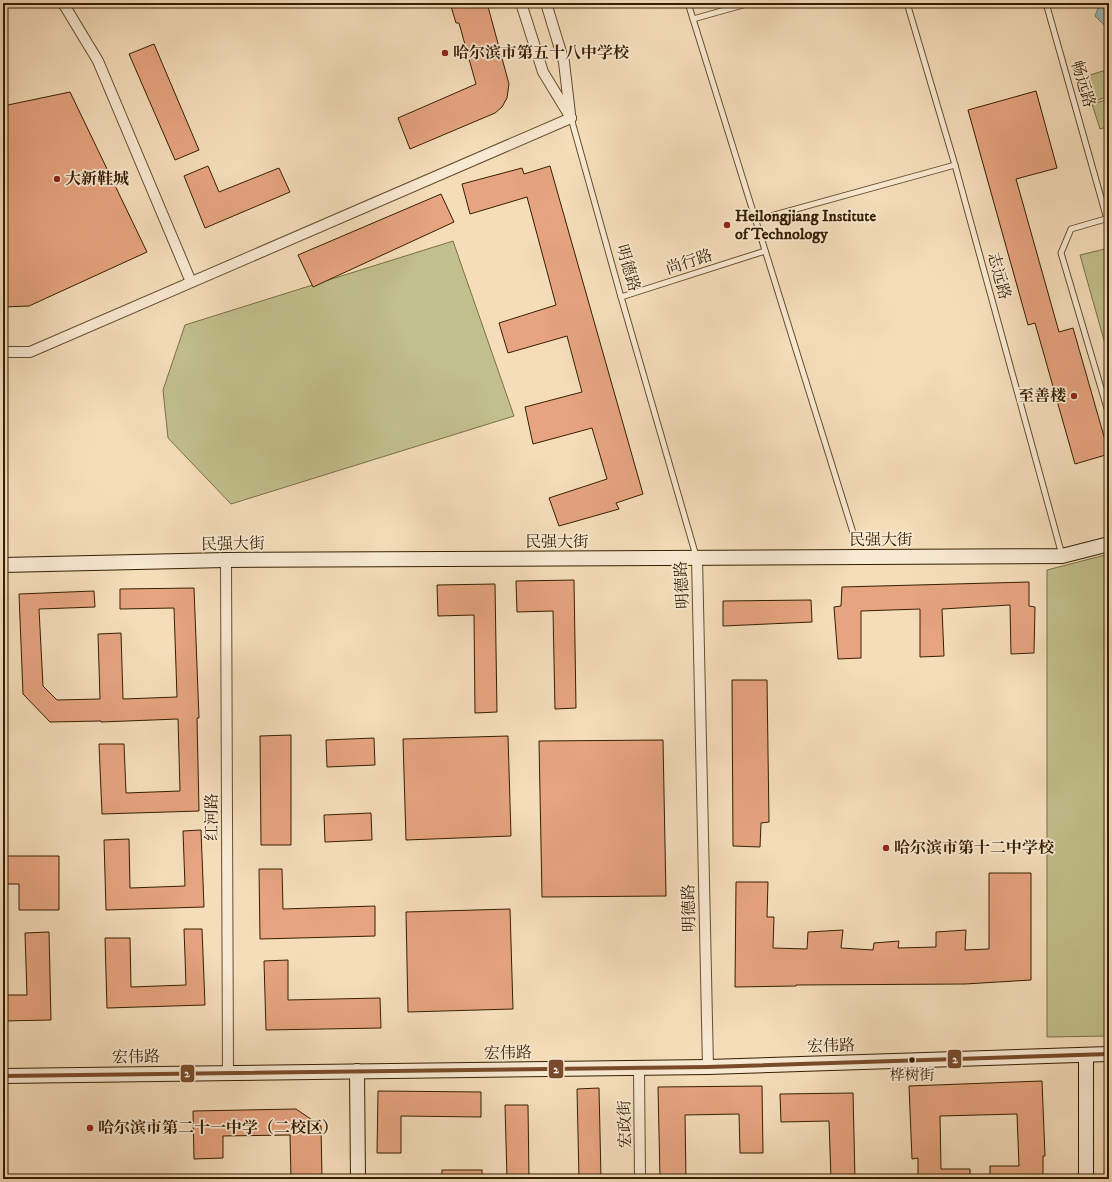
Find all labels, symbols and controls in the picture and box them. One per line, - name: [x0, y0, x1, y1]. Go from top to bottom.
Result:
- place label: 哈尔滨市第五十八中学校: [453, 43, 629, 63]
- marker: 哈尔滨市第五十八中学校: [440, 48, 450, 58]
- street label: 畅远路: [1067, 58, 1099, 110]
- place label: 大新鞋城: [65, 169, 129, 189]
- marker: 大新鞋城: [52, 174, 62, 184]
- place label: Heilongjiang Institute of Technology: [735, 206, 876, 244]
- marker: Heilongjiang Institute of Technology: [722, 220, 732, 230]
- street label: 明德路: [612, 242, 644, 294]
- street label: 尚行路: [663, 245, 715, 279]
- street label: 志远路: [983, 250, 1015, 302]
- place label: 至善楼: [1018, 386, 1066, 406]
- marker: 至善楼: [1069, 391, 1079, 401]
- street label: 民强大街: [849, 530, 913, 550]
- street label: 民强大街: [525, 532, 589, 552]
- street label: 民强大街: [201, 533, 265, 555]
- street label: 明德路: [671, 561, 693, 609]
- street label: 红河路: [202, 793, 222, 841]
- place label: 哈尔滨市第十二中学校: [894, 838, 1054, 858]
- marker: 哈尔滨市第十二中学校: [881, 843, 891, 853]
- street label: 明德路: [679, 884, 699, 932]
- street label: 宏伟路: [807, 1035, 855, 1057]
- street label: 宏伟路: [484, 1043, 532, 1063]
- street label: 宏伟路: [112, 1047, 160, 1067]
- line badge: 2: [947, 1049, 962, 1069]
- text: 2: [952, 1053, 958, 1067]
- marker: 桦树街: [907, 1055, 917, 1065]
- line badge: 2: [548, 1059, 564, 1079]
- text: 2: [553, 1063, 559, 1077]
- line badge: 2: [180, 1064, 195, 1083]
- place label: 桦树街: [889, 1066, 935, 1085]
- text: 2: [184, 1067, 190, 1081]
- street label: 宏政街: [615, 1100, 635, 1148]
- place label: 哈尔滨市第二十一中学（二校区）: [98, 1118, 338, 1138]
- marker: 哈尔滨市第二十一中学（二校区）: [85, 1123, 95, 1133]

